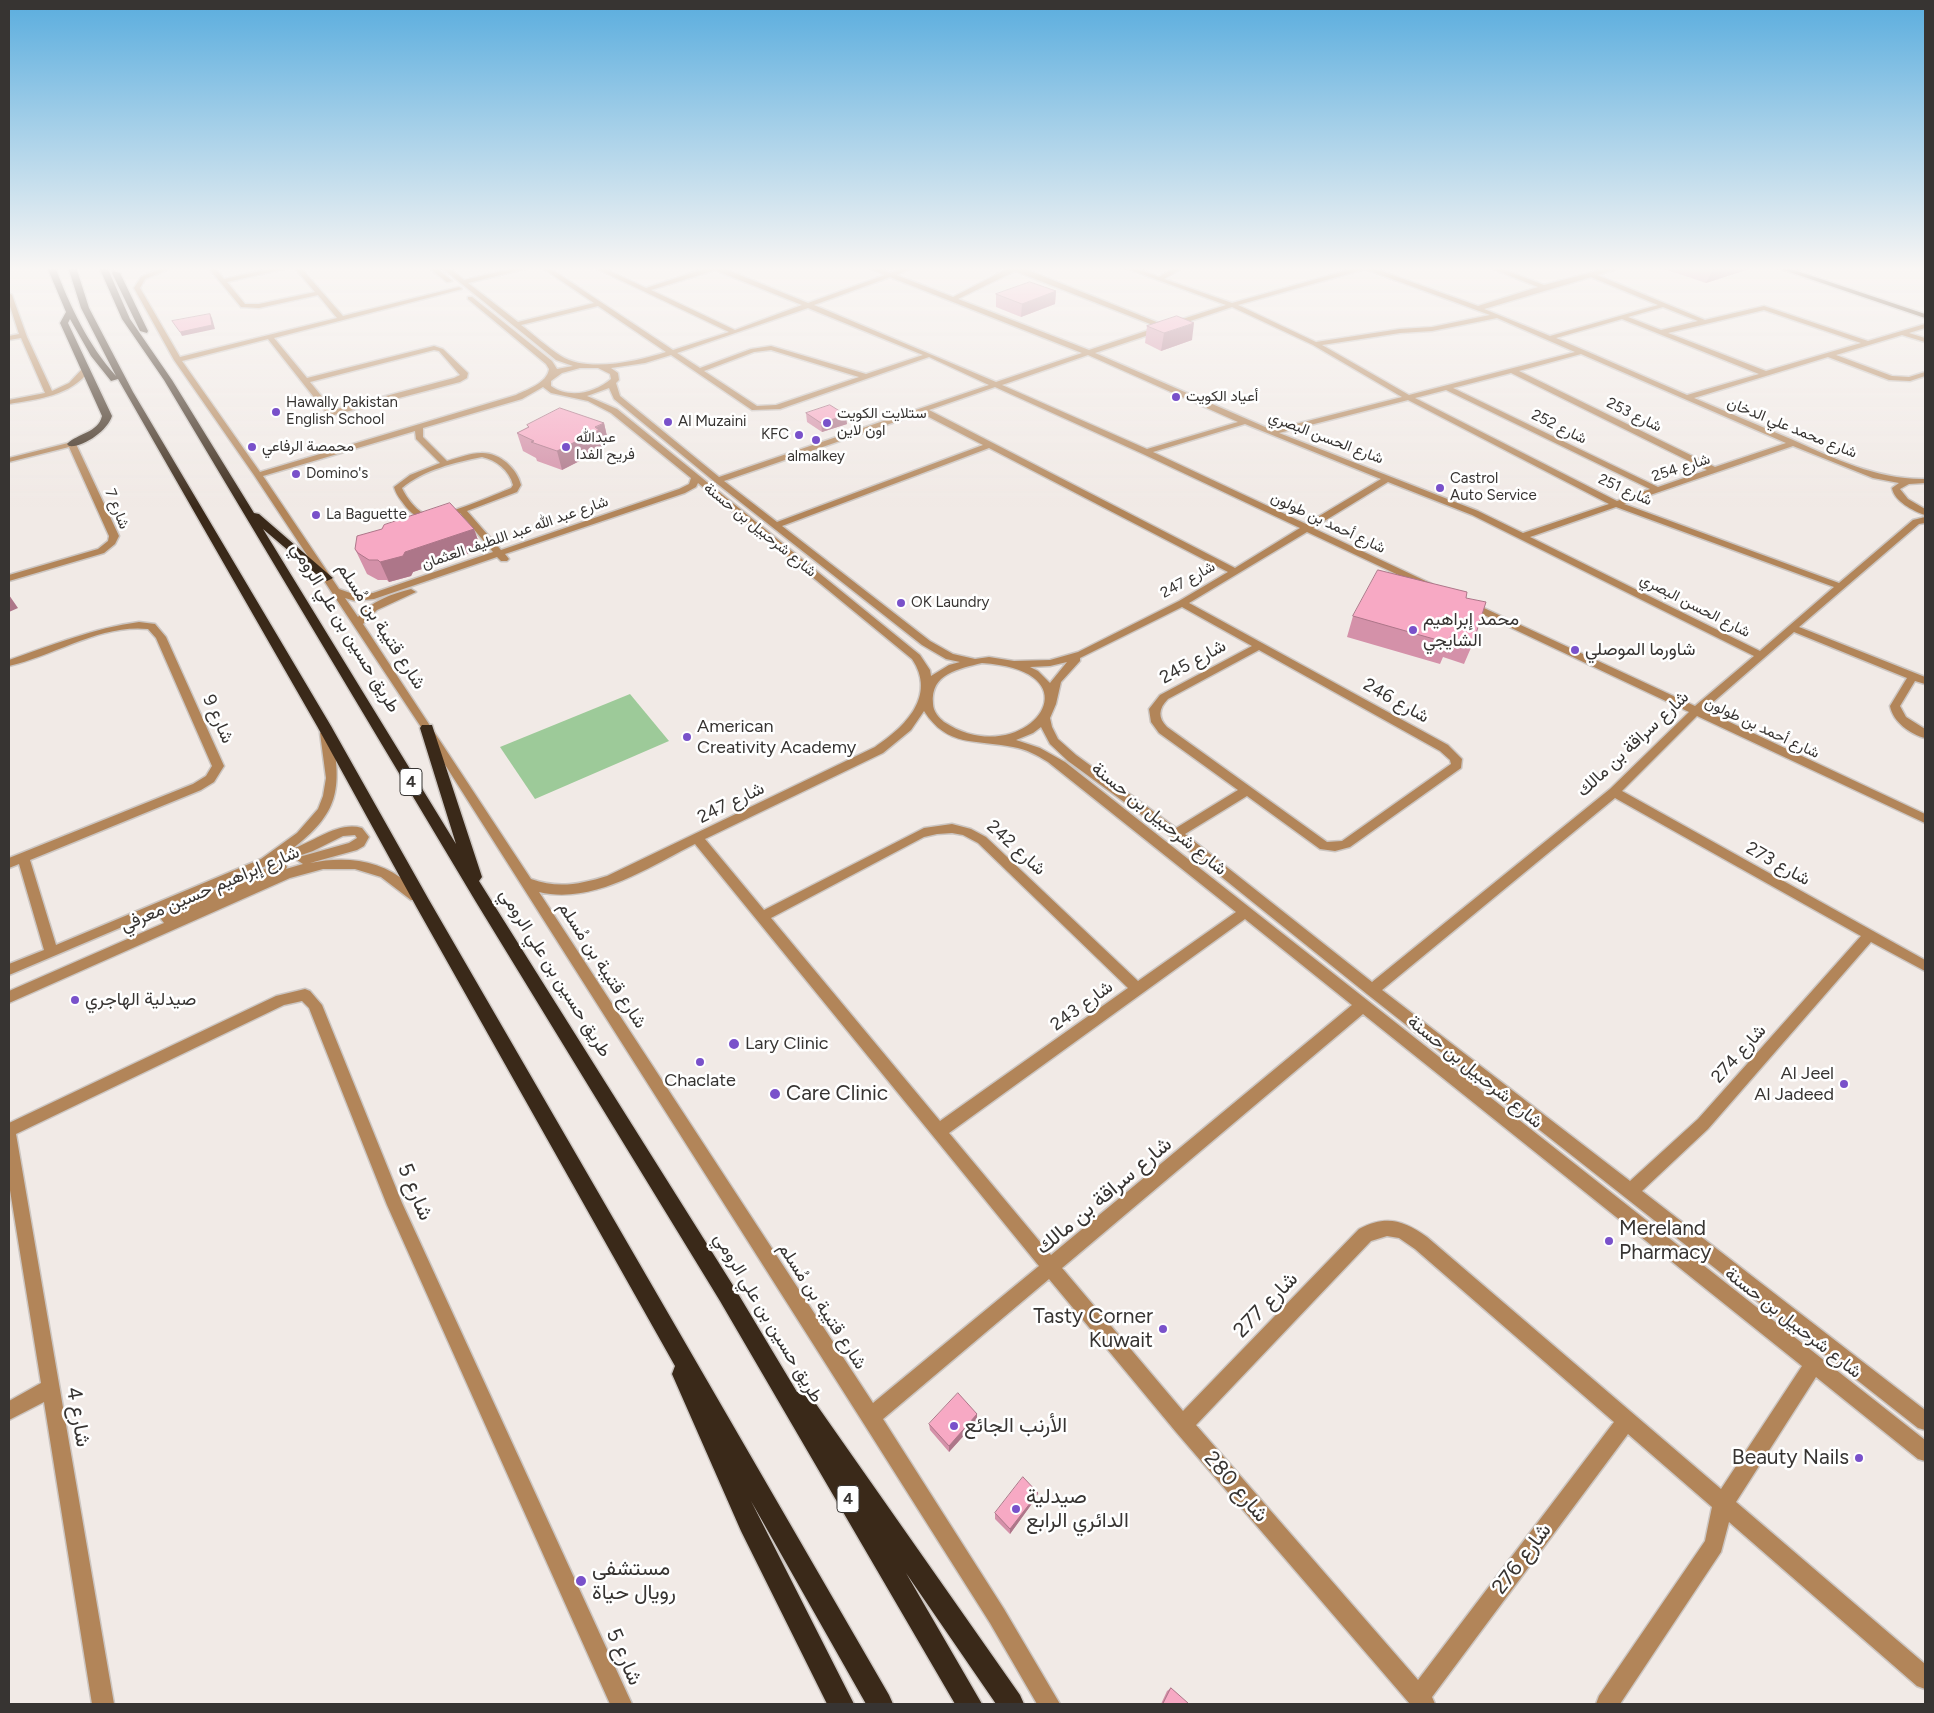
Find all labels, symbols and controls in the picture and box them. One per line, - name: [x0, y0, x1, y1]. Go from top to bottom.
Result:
- place label: أعياد الكويت: [1186, 388, 1258, 406]
- marker: أعياد الكويت: [1170, 391, 1182, 403]
- place label: Hawally Pakistan English School: [286, 394, 398, 429]
- street label: شارع 253: [1604, 394, 1664, 436]
- street label: شارع محمد علي الدخان: [1725, 394, 1859, 462]
- place label: ستلايت الكويت اون لاين: [837, 405, 927, 440]
- marker: Hawally Pakistan English School: [270, 406, 282, 418]
- street label: شارع 252: [1528, 406, 1590, 448]
- street label: شارع الحسن البصري: [1266, 408, 1386, 468]
- place label: Al Muzaini: [678, 413, 747, 431]
- marker: Al Muzaini: [662, 416, 674, 428]
- marker: ستلايت الكويت اون لاين: [821, 417, 833, 429]
- place label: KFC: [761, 426, 789, 444]
- place label: عبدالله فريح الفدا: [576, 429, 635, 464]
- marker: KFC: [793, 429, 805, 441]
- marker: almalkey: [810, 434, 822, 446]
- place label: محمصة الرفاعي: [262, 438, 354, 456]
- marker: محمصة الرفاعي: [246, 441, 258, 453]
- marker: عبدالله فريح الفدا: [560, 441, 572, 453]
- place label: almalkey: [787, 448, 845, 466]
- street label: شارع 254: [1650, 450, 1712, 486]
- place label: Domino's: [306, 465, 368, 483]
- marker: Domino's: [290, 468, 302, 480]
- place label: Castrol Auto Service: [1450, 470, 1537, 505]
- street label: شارع 251: [1595, 470, 1655, 510]
- street label: شارع شرحبيل بن حسنة: [700, 479, 820, 581]
- marker: Castrol Auto Service: [1434, 482, 1446, 494]
- street label: شارع 7: [101, 486, 133, 532]
- street label: شارع أحمد بن طولون: [1268, 489, 1388, 557]
- street label: شارع عبد الله عبد اللطيف العثمان: [419, 493, 611, 573]
- place label: La Baguette: [326, 506, 407, 524]
- marker: La Baguette: [310, 509, 322, 521]
- street label: طريق حسين بن علي الرومي: [286, 539, 404, 717]
- street label: شارع 247: [1158, 558, 1218, 602]
- street label: شارع قتيبة بن مُسلم: [332, 559, 430, 693]
- street label: شارع الحسن البصري: [1637, 570, 1753, 642]
- place label: OK Laundry: [911, 594, 989, 612]
- marker: OK Laundry: [895, 597, 907, 609]
- place label: محمد إبراهيم الشايجي: [1423, 609, 1519, 652]
- marker: محمد إبراهيم الشايجي: [1407, 624, 1419, 636]
- street label: شارع 245: [1156, 635, 1230, 689]
- place label: شاورما الموصلي: [1585, 639, 1696, 661]
- marker: شاورما الموصلي: [1569, 644, 1581, 656]
- street label: شارع 246: [1359, 674, 1433, 728]
- street label: شارع سراقة بن مالك: [1572, 687, 1694, 801]
- street label: شارع 9: [198, 691, 238, 747]
- street label: شارع أحمد بن طولون: [1702, 694, 1822, 762]
- place label: American Creativity Academy: [697, 716, 856, 759]
- marker: American Creativity Academy: [681, 731, 693, 743]
- street label: شارع شرحبيل بن حسنة: [1087, 758, 1231, 880]
- road number: 4: [400, 769, 422, 796]
- street label: شارع 247: [694, 778, 768, 828]
- street label: شارع 242: [982, 816, 1050, 880]
- street label: شارع 273: [1742, 838, 1814, 890]
- street label: شارع إبراهيم حسين معرفي: [117, 841, 303, 937]
- street label: طريق حسين بن علي الرومي: [494, 885, 616, 1061]
- street label: شارع قتيبة بن مُسلم: [553, 898, 651, 1032]
- street label: شارع 243: [1047, 976, 1117, 1036]
- place label: صيدلية الهاجري: [85, 989, 196, 1011]
- marker: صيدلية الهاجري: [69, 994, 81, 1006]
- street label: شارع شرحبيل بن حسنة: [1403, 1011, 1547, 1133]
- street label: شارع 274: [1707, 1020, 1771, 1088]
- place label: Lary Clinic: [745, 1033, 829, 1055]
- marker: Lary Clinic: [727, 1037, 741, 1051]
- marker: Chaclate: [694, 1056, 706, 1068]
- place label: Al Jeel Al Jadeed: [1754, 1063, 1834, 1106]
- place label: Chaclate: [664, 1070, 736, 1092]
- marker: Al Jeel Al Jadeed: [1838, 1078, 1850, 1090]
- place label: Care Clinic: [786, 1081, 888, 1107]
- marker: Care Clinic: [768, 1087, 782, 1101]
- street label: شارع سراقة بن مالك: [1031, 1132, 1177, 1260]
- street label: شارع 5: [392, 1160, 438, 1224]
- place label: Mereland Pharmacy: [1619, 1216, 1711, 1266]
- street label: طريق حسين بن علي الرومي: [709, 1229, 827, 1407]
- marker: Mereland Pharmacy: [1603, 1235, 1615, 1247]
- street label: شارع قتيبة بن مُسلم: [773, 1239, 871, 1373]
- street label: شارع شرحبيل بن حسنة: [1720, 1263, 1866, 1383]
- street label: شارع 277: [1229, 1267, 1303, 1343]
- place label: Tasty Corner Kuwait: [1033, 1304, 1153, 1354]
- marker: Tasty Corner Kuwait: [1157, 1323, 1169, 1335]
- street label: شارع 4: [60, 1385, 96, 1449]
- place label: الأرنب الجائع: [964, 1413, 1067, 1439]
- marker: الأرنب الجائع: [948, 1420, 960, 1432]
- place label: Beauty Nails: [1732, 1445, 1849, 1471]
- street label: شارع 280: [1198, 1446, 1274, 1528]
- marker: Beauty Nails: [1853, 1452, 1865, 1464]
- place label: صيدلية الدائري الرابع: [1026, 1484, 1129, 1534]
- road number: 4: [837, 1486, 859, 1512]
- marker: صيدلية الدائري الرابع: [1010, 1503, 1022, 1515]
- street label: شارع 276: [1487, 1519, 1557, 1599]
- place label: مستشفى رويال حياة: [592, 1556, 676, 1606]
- marker: مستشفى رويال حياة: [574, 1574, 588, 1588]
- street label: شارع 5: [600, 1625, 648, 1689]

